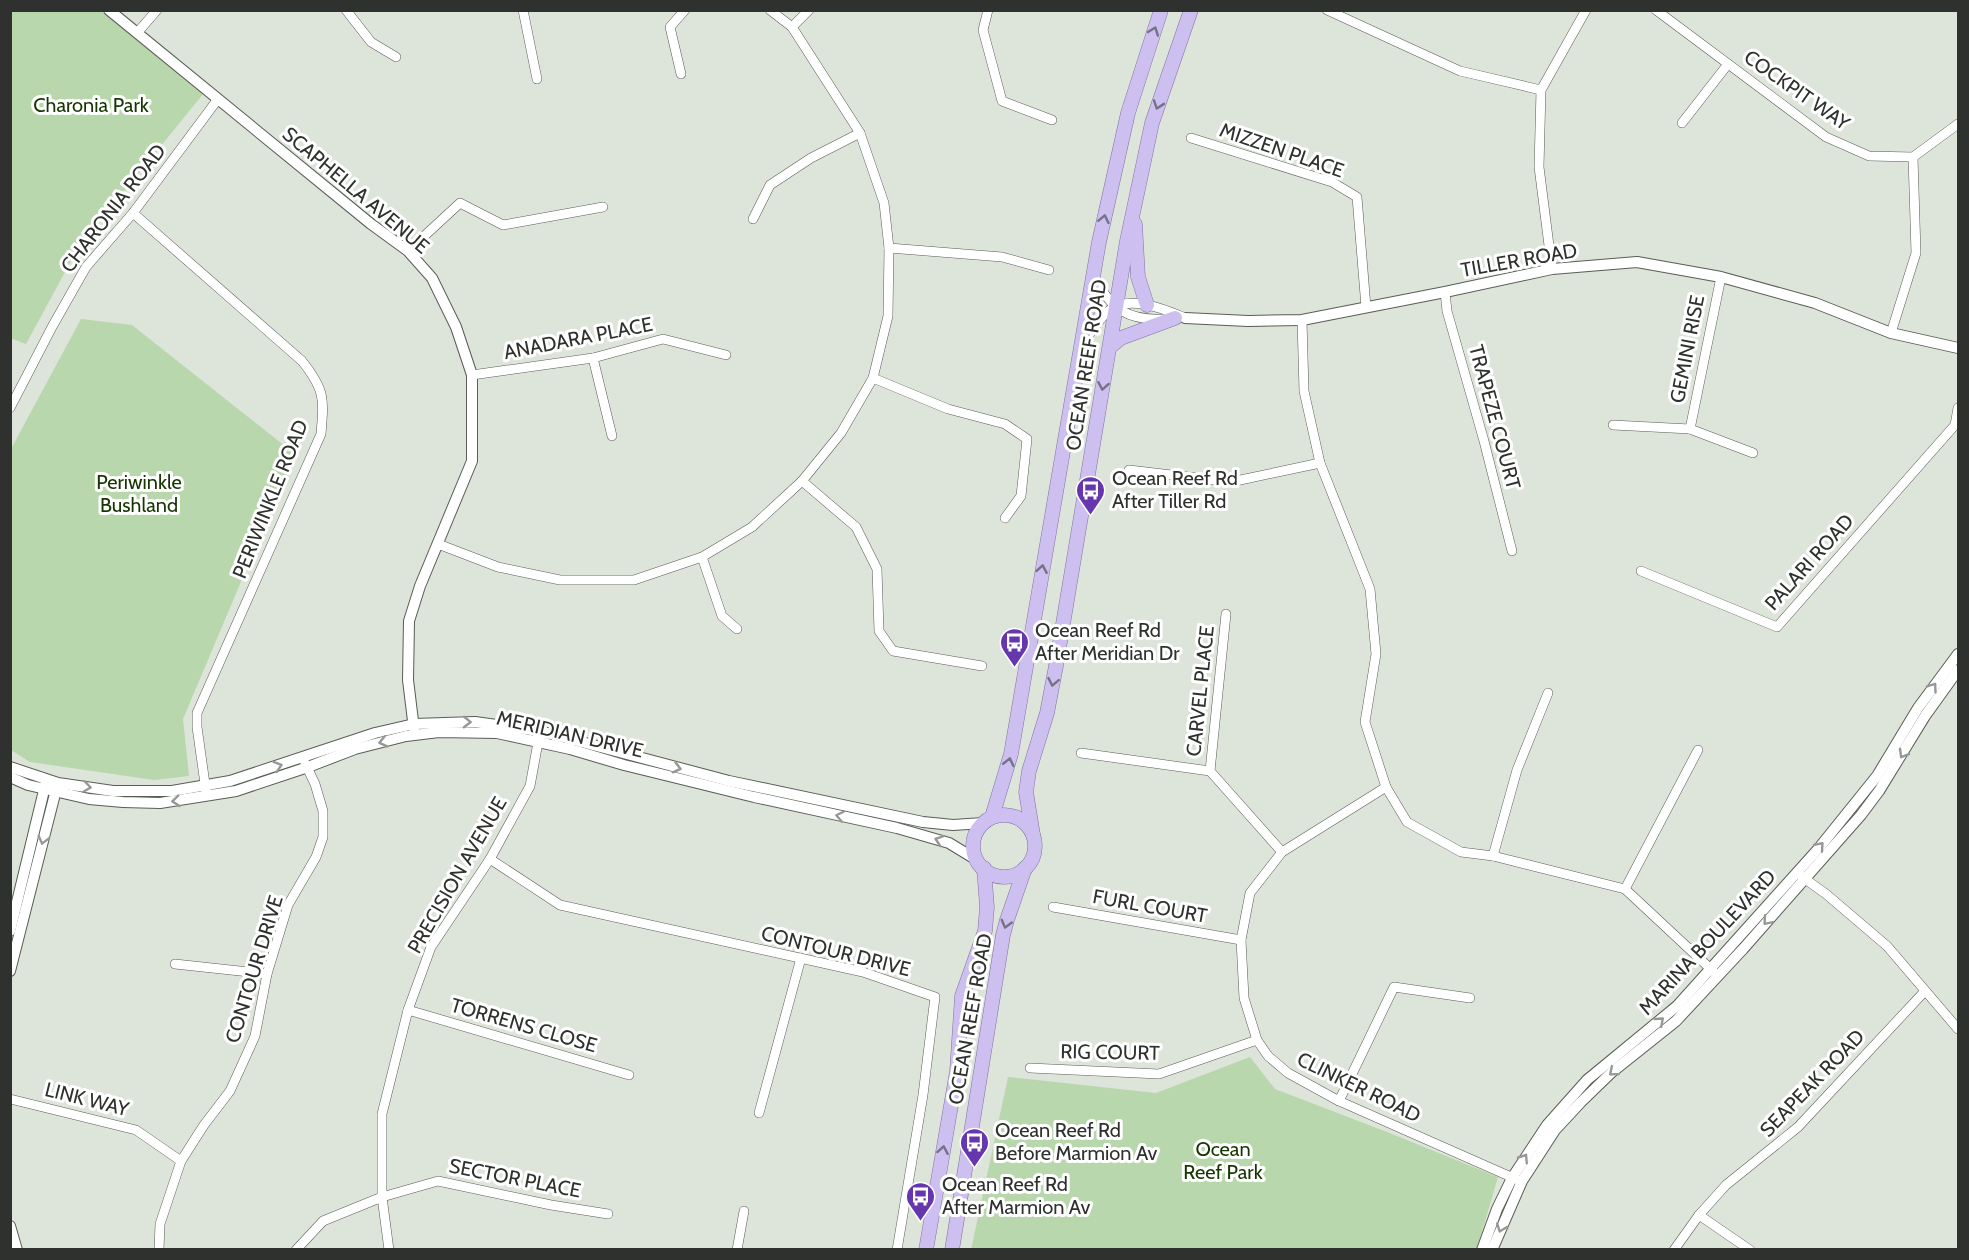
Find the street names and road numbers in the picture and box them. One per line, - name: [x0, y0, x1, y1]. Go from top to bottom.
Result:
- street label: COCKPIT WAY: [1740, 45, 1855, 136]
- street label: MIZZEN PLACE: [1217, 118, 1347, 182]
- street label: SCAPHELLA AVENUE: [278, 122, 434, 258]
- street label: CHARONIA ROAD: [55, 139, 171, 277]
- street label: TILLER ROAD: [1459, 238, 1579, 282]
- street label: OCEAN REEF ROAD: [1061, 278, 1111, 452]
- street label: GEMINI RISE: [1665, 293, 1709, 405]
- street label: ANADARA PLACE: [502, 312, 654, 364]
- street label: TRAPEZE COURT: [1464, 342, 1526, 492]
- street label: PERIWINKLE ROAD: [227, 416, 313, 582]
- street label: PALARI ROAD: [1760, 509, 1858, 615]
- street label: CARVEL PLACE: [1181, 624, 1219, 758]
- street label: MERIDIAN DRIVE: [494, 705, 646, 763]
- street label: PRECISION AVENUE: [402, 792, 512, 958]
- street label: MARINA BOULEVARD: [1634, 864, 1780, 1020]
- street label: FURL COURT: [1091, 884, 1209, 928]
- street label: CONTOUR DRIVE: [220, 892, 288, 1046]
- street label: CONTOUR DRIVE: [759, 921, 913, 981]
- street label: OCEAN REEF ROAD: [943, 932, 997, 1106]
- street label: TORRENS CLOSE: [448, 993, 600, 1057]
- street label: SEAPEAK ROAD: [1755, 1024, 1869, 1142]
- street label: RIG COURT: [1060, 1039, 1160, 1065]
- street label: CLINKER ROAD: [1293, 1047, 1425, 1127]
- street label: LINK WAY: [43, 1077, 132, 1121]
- street label: SECTOR PLACE: [447, 1153, 583, 1203]

